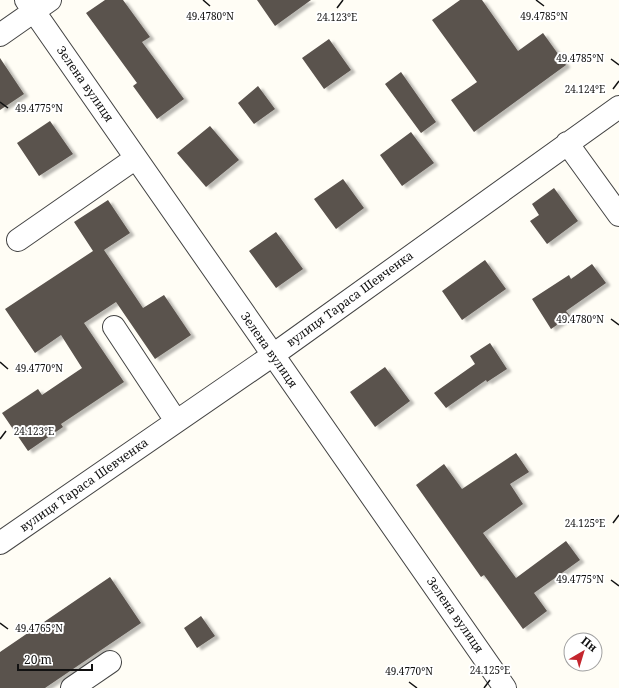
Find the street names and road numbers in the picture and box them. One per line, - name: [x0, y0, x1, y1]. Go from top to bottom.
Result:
- street label: Зелена вулиця: [53, 42, 118, 125]
- street label: вулиця Тараса Шевченка: [283, 247, 417, 351]
- street label: Зелена вулиця: [237, 308, 302, 391]
- street label: вулиця Тараса Шевченка: [16, 434, 152, 536]
- street label: Зелена вулиця: [423, 573, 488, 656]

